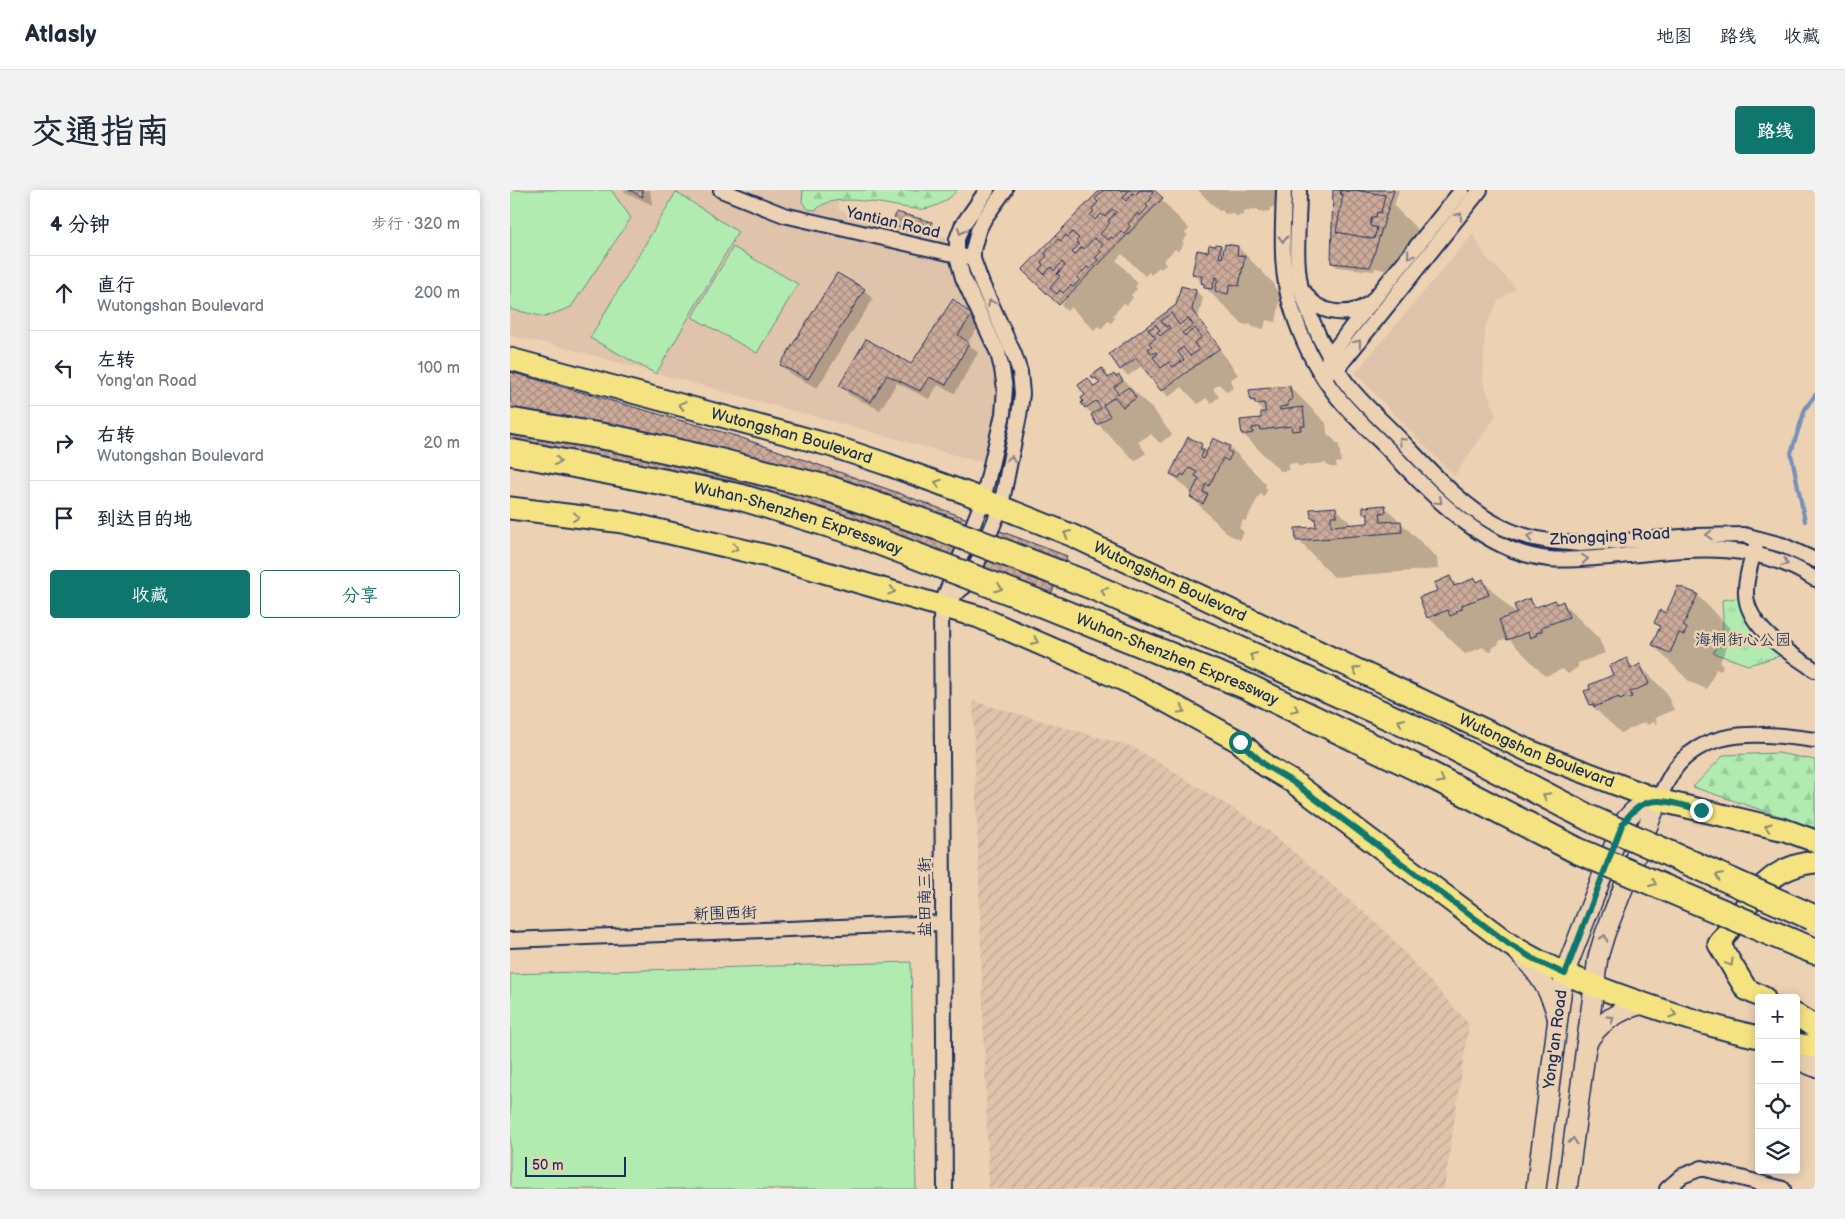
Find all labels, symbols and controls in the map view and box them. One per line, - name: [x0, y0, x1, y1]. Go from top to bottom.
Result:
- text: Atlasly: [25, 20, 96, 49]
- text: 地图: [1656, 26, 1692, 47]
- text: 路线: [1720, 26, 1756, 47]
- text: 收藏: [1784, 26, 1820, 47]
- button: 路线: [1735, 106, 1815, 154]
- text: 交通指南: [30, 111, 170, 154]
- street label: Yantian Road: [843, 203, 942, 243]
- text: 4 分钟: [50, 212, 110, 237]
- one-way arrow: [1454, 213, 1462, 222]
- text: 步行 · 320 m: [371, 215, 460, 234]
- one-way arrow: [956, 226, 966, 234]
- one-way arrow: [1278, 235, 1289, 243]
- one-way arrow: [1406, 250, 1415, 259]
- text: 直行: [97, 274, 135, 297]
- icon: ahead: [50, 279, 78, 307]
- text: 200 m: [414, 284, 460, 303]
- text: Wutongshan Boulevard: [97, 297, 264, 316]
- one-way arrow: [986, 299, 997, 308]
- one-way arrow: [1352, 340, 1360, 349]
- text: 左转: [97, 349, 135, 372]
- icon: left: [50, 354, 78, 382]
- text: 100 m: [417, 359, 460, 378]
- text: Yong'an Road: [97, 372, 197, 391]
- one-way arrow: [678, 400, 686, 410]
- street label: Wutongshan Boulevard: [709, 404, 875, 468]
- text: 右转: [97, 424, 135, 447]
- icon: right: [50, 429, 78, 457]
- text: 20 m: [424, 434, 460, 453]
- one-way arrow: [1399, 438, 1408, 447]
- text: Wutongshan Boulevard: [97, 447, 264, 466]
- one-way arrow: [1005, 454, 1015, 463]
- one-way arrow: [554, 455, 562, 465]
- street label: Wuhan-Shenzhen Expressway: [692, 479, 906, 560]
- one-way arrow: [934, 479, 942, 489]
- one-way arrow: [1434, 495, 1443, 504]
- icon: arrive: [50, 504, 78, 532]
- text: 到达目的地: [97, 508, 192, 531]
- one-way arrow: [571, 511, 580, 521]
- street label: Zhongqing Road: [1548, 524, 1671, 550]
- one-way arrow: [1063, 529, 1072, 540]
- one-way arrow: [1705, 530, 1712, 540]
- one-way arrow: [1526, 533, 1534, 543]
- street label: Wutongshan Boulevard: [1090, 537, 1249, 626]
- one-way arrow: [730, 543, 739, 553]
- one-way arrow: [1581, 553, 1589, 564]
- one-way arrow: [1780, 557, 1789, 568]
- button: 收藏: [50, 570, 250, 618]
- button: 分享: [260, 570, 460, 618]
- one-way arrow: [994, 582, 1003, 592]
- one-way arrow: [887, 586, 895, 596]
- one-way arrow: [1100, 587, 1109, 598]
- street label: Wuhan-Shenzhen Expressway: [1073, 609, 1282, 710]
- park label: 海桐街心公园: [1695, 631, 1791, 650]
- one-way arrow: [1030, 635, 1039, 646]
- one-way arrow: [1249, 651, 1258, 662]
- one-way arrow: [1352, 666, 1361, 677]
- one-way arrow: [1290, 703, 1299, 713]
- one-way arrow: [1177, 704, 1186, 714]
- street label: Wutongshan Boulevard: [1456, 710, 1617, 792]
- one-way arrow: [1397, 718, 1406, 729]
- route start: [1229, 731, 1252, 754]
- one-way arrow: [1436, 774, 1445, 784]
- one-way arrow: [1542, 792, 1551, 802]
- route end: [1690, 799, 1713, 822]
- one-way arrow: [1765, 822, 1773, 832]
- street label: 盐田南三街: [916, 857, 935, 937]
- one-way arrow: [1715, 871, 1724, 882]
- one-way arrow: [1648, 877, 1657, 888]
- street label: 新围西街: [693, 903, 757, 925]
- one-way arrow: [1598, 934, 1608, 943]
- one-way arrow: [1724, 957, 1734, 966]
- street label: Yong'an Road: [1539, 989, 1571, 1091]
- map controls: [1755, 994, 1800, 1174]
- button: +: [1755, 994, 1800, 1039]
- one-way arrow: [1668, 1008, 1676, 1018]
- one-way arrow: [1605, 1016, 1614, 1026]
- button: −: [1755, 1039, 1800, 1084]
- button: locate: [1755, 1084, 1800, 1129]
- button: layers: [1755, 1129, 1800, 1174]
- one-way arrow: [1567, 1136, 1578, 1144]
- scale bar: [525, 1154, 626, 1177]
- text: 50 m: [532, 1157, 564, 1174]

